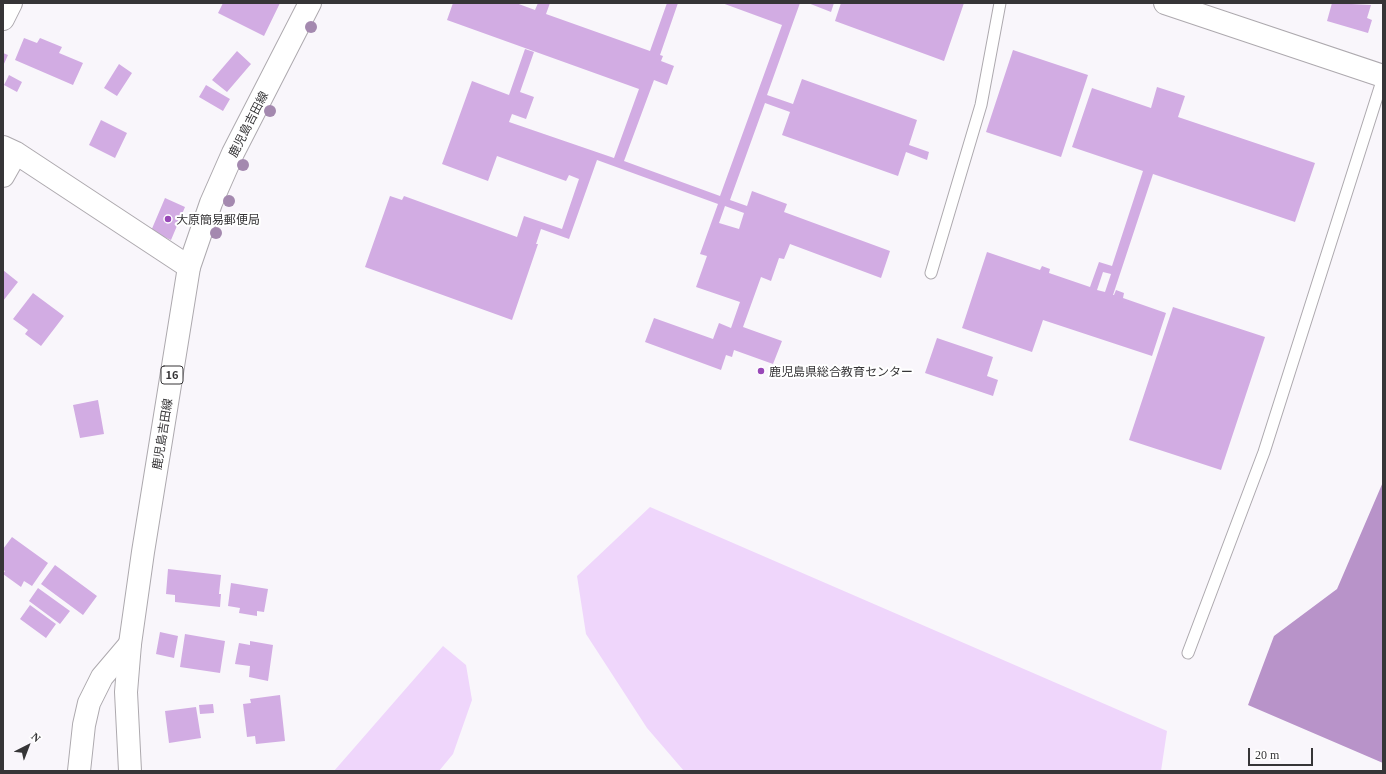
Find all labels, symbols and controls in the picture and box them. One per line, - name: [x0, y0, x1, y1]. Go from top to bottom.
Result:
- street label: 鹿児島吉田線: [225, 89, 271, 159]
- place label: 大原簡易郵便局: [176, 212, 260, 226]
- marker: 大原簡易郵便局: [163, 214, 173, 224]
- place label: 鹿児島県総合教育センター: [769, 364, 913, 378]
- road number: 16: [161, 366, 183, 384]
- marker: 鹿児島県総合教育センター: [756, 366, 766, 376]
- street label: 鹿児島吉田線: [149, 397, 175, 471]
- north arrow: [8, 726, 48, 766]
- text: N: [29, 730, 43, 744]
- scale bar: [1250, 740, 1315, 766]
- text: 20 m: [1255, 748, 1279, 762]

